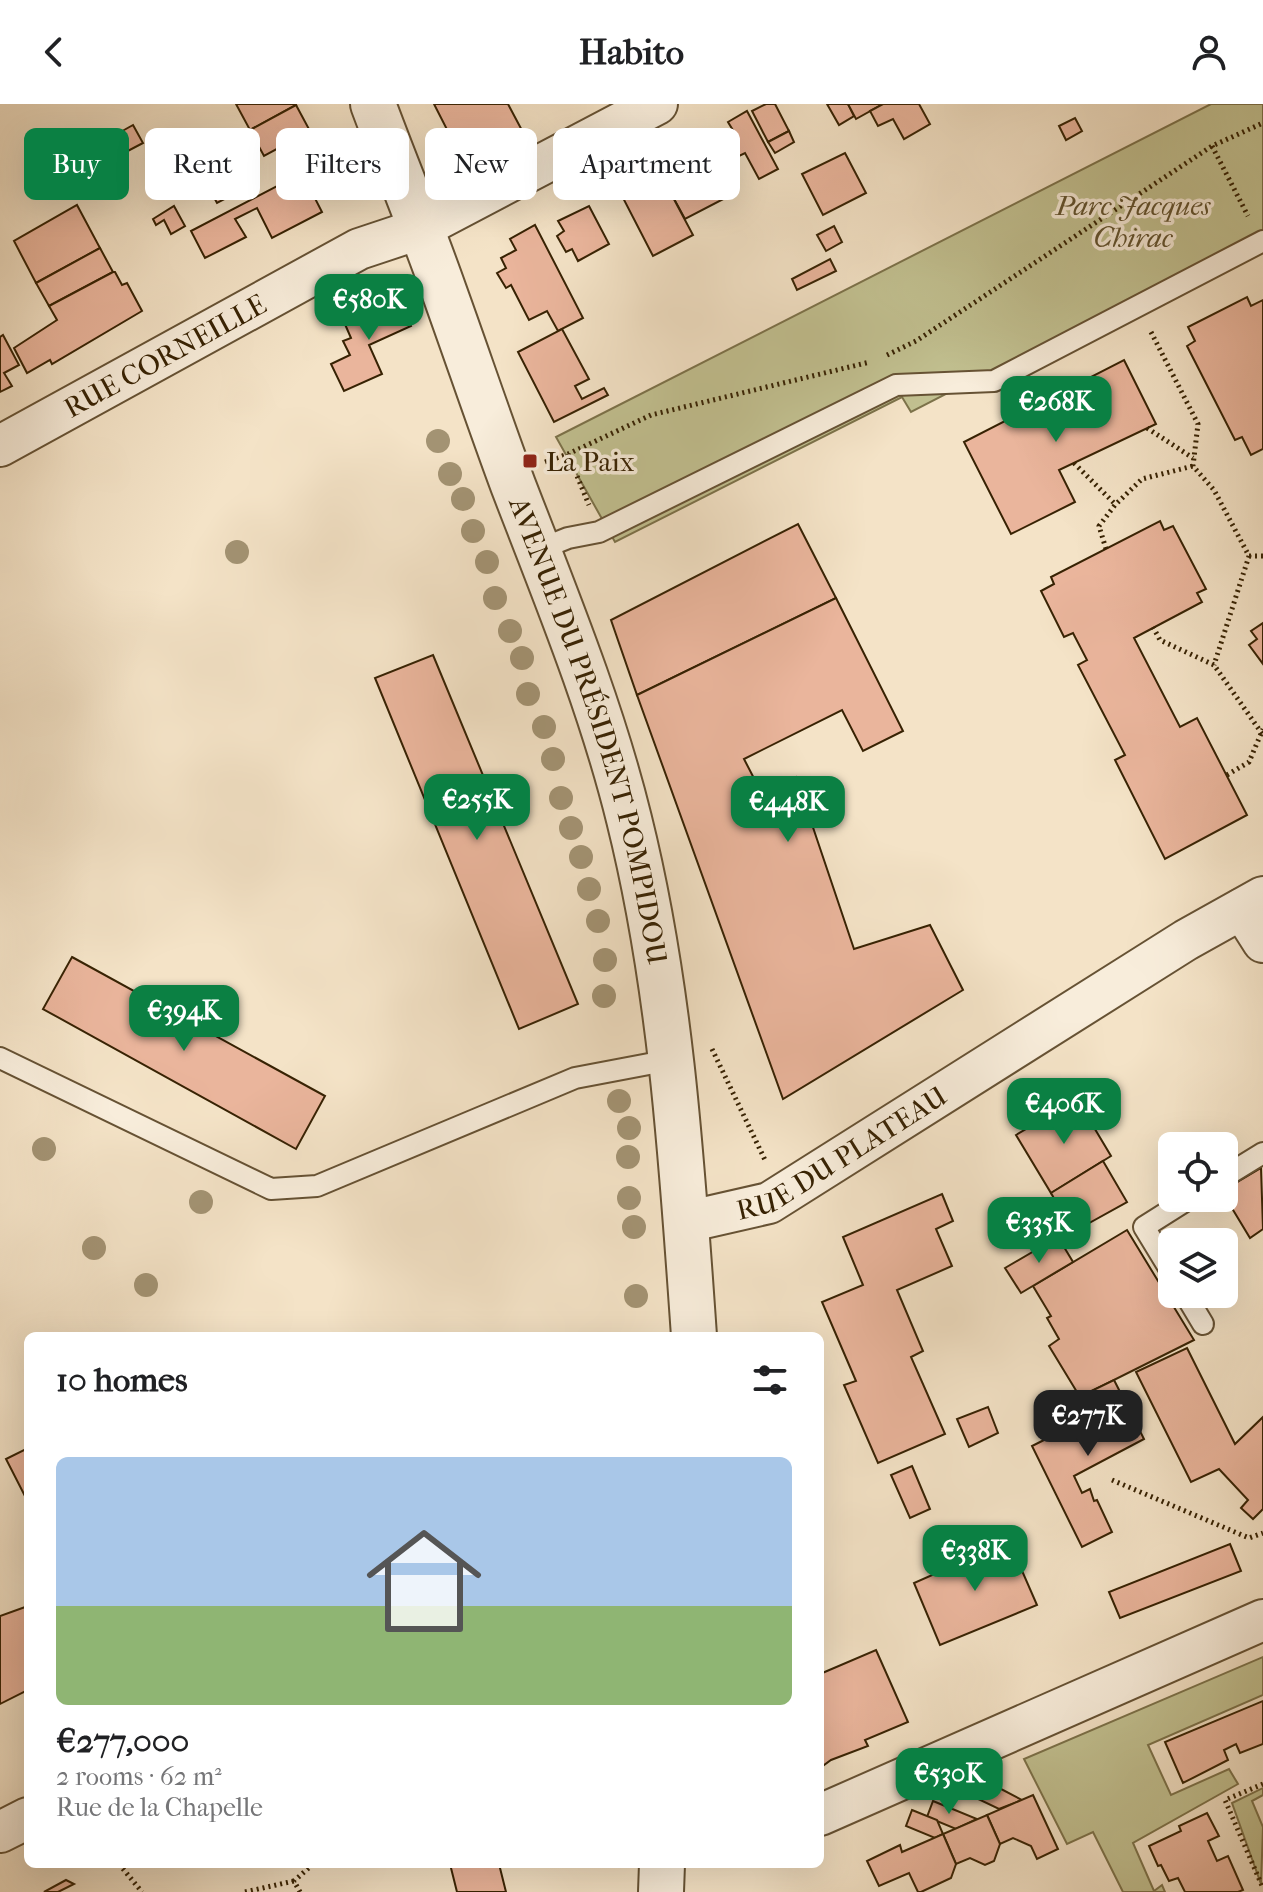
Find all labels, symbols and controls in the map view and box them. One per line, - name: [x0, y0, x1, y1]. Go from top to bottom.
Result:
- icon: back: [32, 30, 76, 74]
- icon: person: [1187, 30, 1231, 74]
- text: Habito: [579, 31, 684, 73]
- chip: Buy: [24, 128, 129, 200]
- chip: Rent: [145, 128, 260, 200]
- chip: Filters: [276, 128, 409, 200]
- chip: New: [425, 128, 537, 200]
- chip: Apartment: [553, 128, 740, 200]
- park label: Parc Jacques Chirac: [1054, 189, 1212, 254]
- pin: €580K: [313, 274, 425, 342]
- text: €580K: [333, 284, 406, 315]
- street label: RUE CORNEILLE: [58, 287, 272, 425]
- pin: €268K: [1000, 376, 1112, 444]
- text: €268K: [1019, 386, 1093, 417]
- place label: La Paix: [546, 445, 635, 478]
- marker: La Paix: [521, 452, 539, 470]
- street label: AVENUE DU PRÉSIDENT POMPIDOU: [502, 491, 674, 967]
- pin: €255K: [421, 774, 533, 842]
- pin: €448K: [732, 776, 844, 844]
- text: €255K: [442, 784, 512, 815]
- text: €448K: [749, 786, 827, 817]
- pin: €394K: [128, 985, 240, 1053]
- text: €394K: [147, 995, 221, 1026]
- pin: €406K: [1008, 1078, 1120, 1146]
- street label: RUE DU PLATEAU: [733, 1079, 953, 1227]
- text: €406K: [1025, 1088, 1103, 1119]
- map controls: [1158, 1132, 1238, 1308]
- button: locate: [1158, 1132, 1238, 1212]
- pin: €335K: [983, 1197, 1095, 1265]
- text: €335K: [1006, 1207, 1072, 1238]
- button: layers: [1158, 1228, 1238, 1308]
- icon: filters: [748, 1358, 792, 1402]
- text: 10 homes: [56, 1360, 187, 1400]
- pin: €277K: [1032, 1390, 1144, 1458]
- text: €277K: [1052, 1400, 1124, 1431]
- icon: home: [352, 1509, 496, 1653]
- pin: €338K: [919, 1525, 1031, 1593]
- text: €338K: [941, 1535, 1009, 1566]
- text: €277,000: [56, 1721, 189, 1761]
- pin: €530K: [893, 1748, 1005, 1816]
- text: €530K: [914, 1758, 984, 1789]
- text: 2 rooms · 62 m²: [56, 1761, 222, 1792]
- text: Rue de la Chapelle: [56, 1792, 263, 1823]

